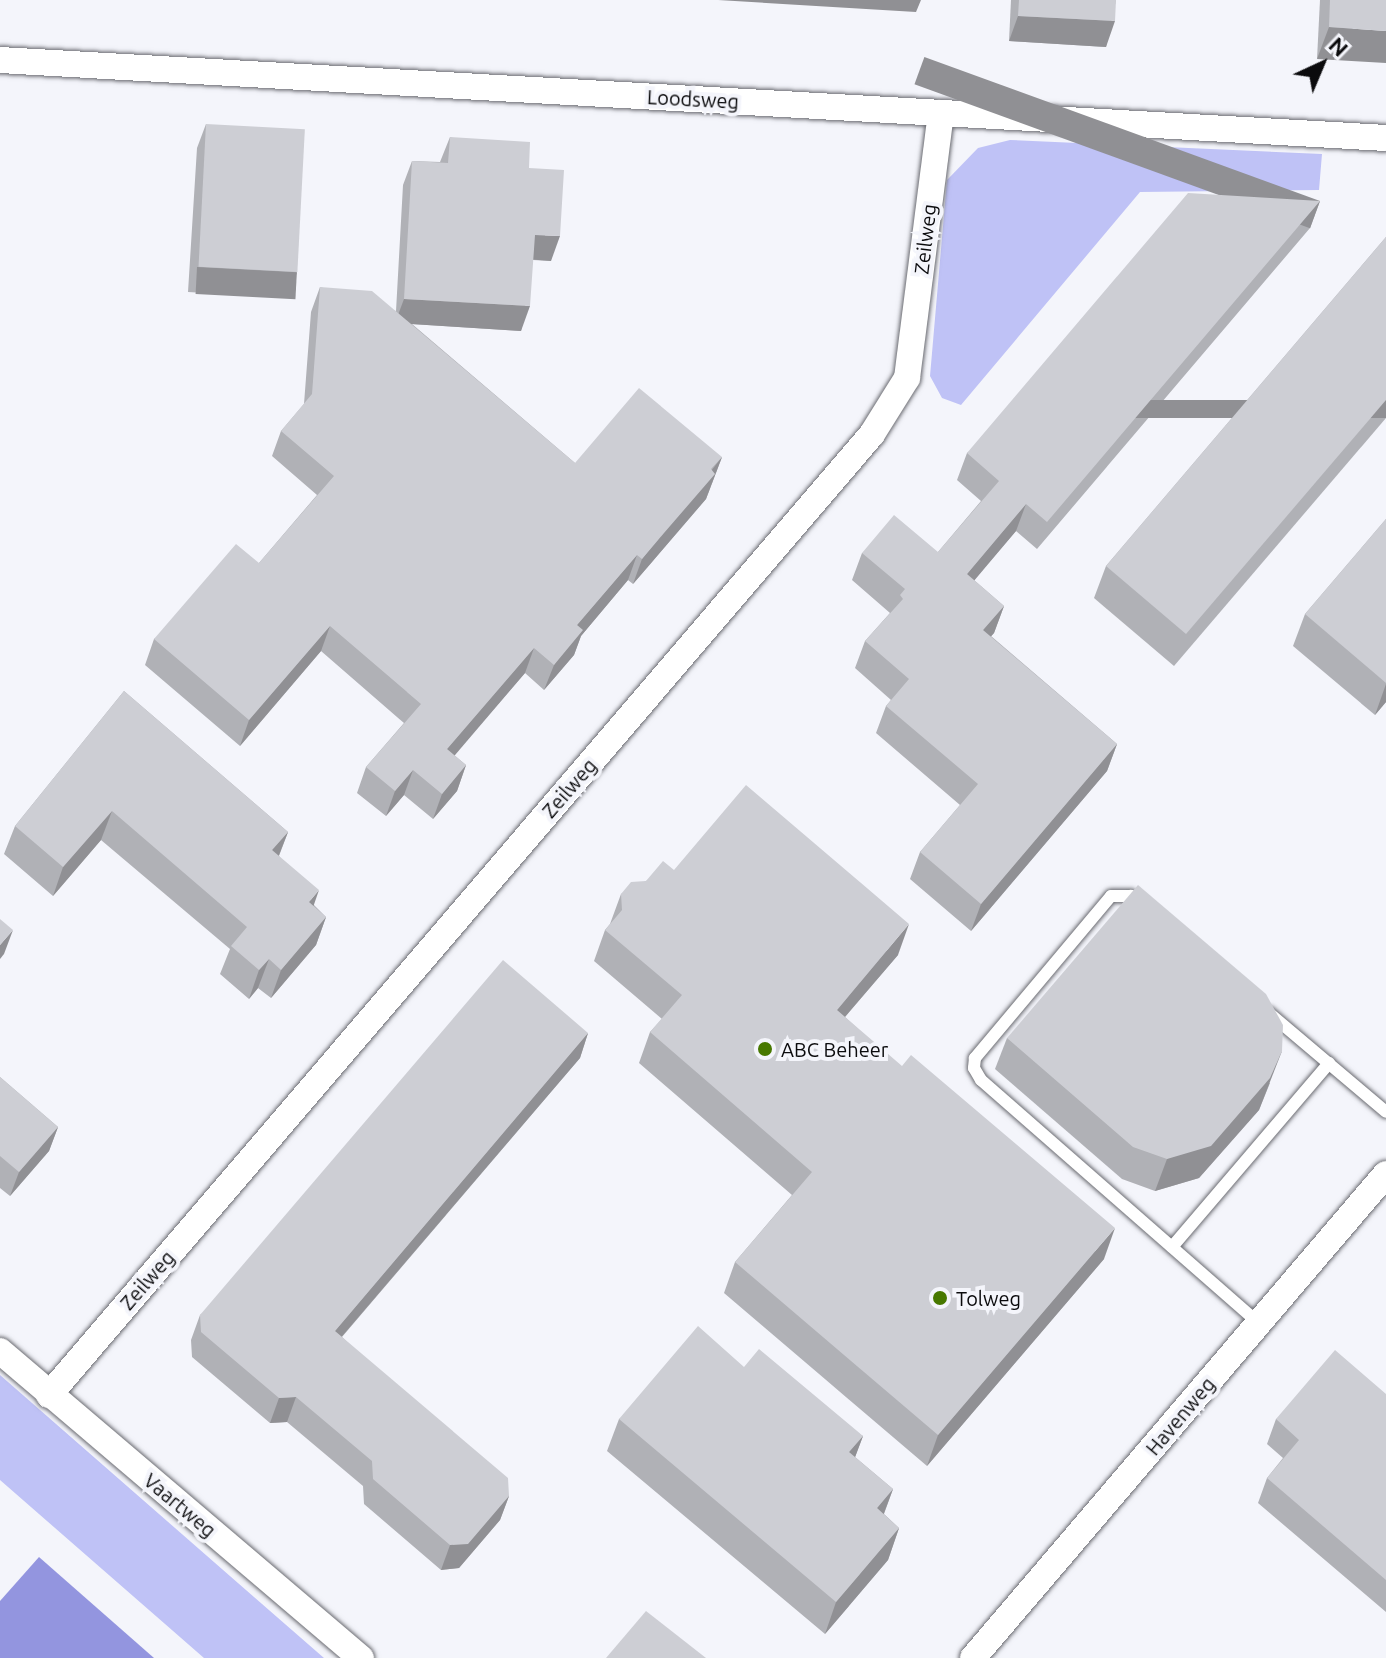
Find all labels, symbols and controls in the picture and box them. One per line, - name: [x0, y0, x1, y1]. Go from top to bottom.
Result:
- north arrow: [1282, 24, 1362, 104]
- text: N: [1324, 32, 1354, 61]
- street label: Loodsweg: [646, 85, 740, 113]
- street label: Zeilweg: [909, 203, 941, 275]
- street label: Zeilweg: [537, 754, 601, 822]
- place label: ABC Beheer: [781, 1037, 888, 1061]
- marker: ABC Beheer: [756, 1040, 774, 1058]
- street label: Zeilweg: [115, 1246, 179, 1314]
- place label: Tolweg: [956, 1286, 1021, 1310]
- marker: Tolweg: [931, 1289, 949, 1307]
- street label: Havenweg: [1140, 1372, 1220, 1460]
- street label: Vaartweg: [139, 1468, 221, 1542]

